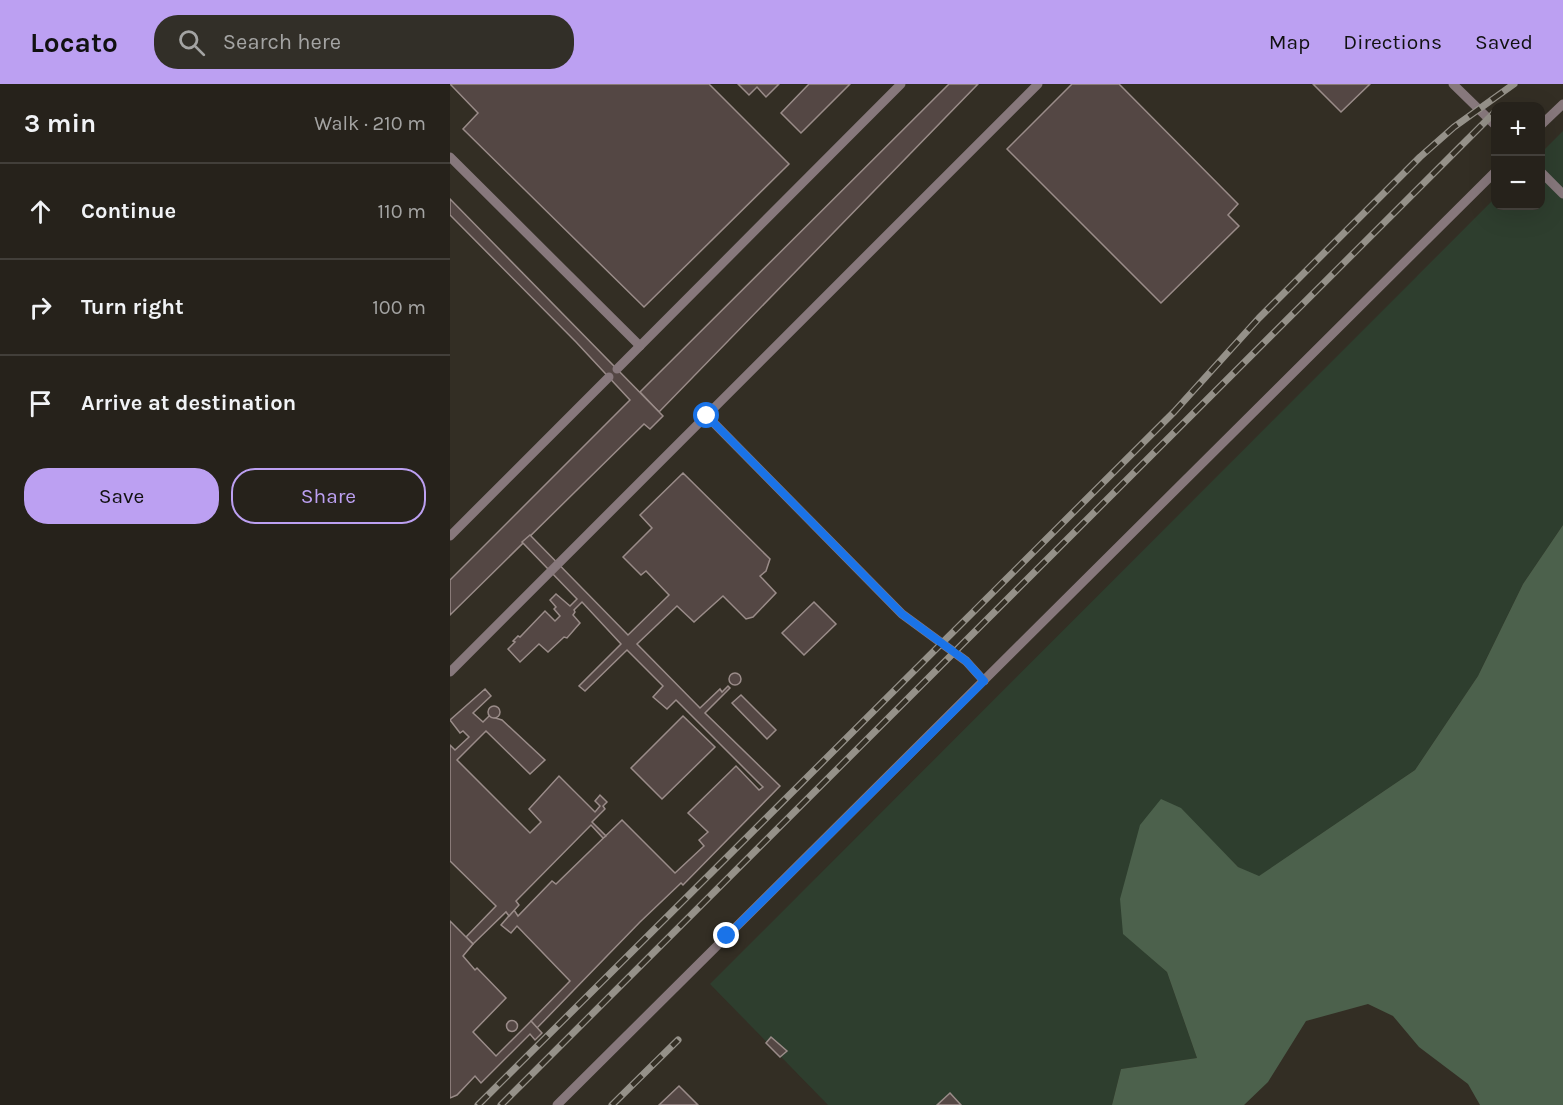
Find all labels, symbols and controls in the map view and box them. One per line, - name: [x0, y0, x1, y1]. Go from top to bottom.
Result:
- search box: [154, 15, 574, 69]
- text: Locato: [30, 26, 118, 59]
- icon: search: [175, 26, 208, 59]
- text: Search here: [223, 29, 341, 55]
- text: Map: [1269, 30, 1310, 54]
- text: Directions: [1343, 30, 1442, 54]
- text: Saved: [1475, 30, 1533, 54]
- map controls: [1491, 102, 1545, 210]
- button: +: [1491, 102, 1545, 156]
- text: 3 min: [24, 108, 96, 139]
- text: Walk · 210 m: [314, 112, 426, 135]
- button: −: [1491, 156, 1545, 210]
- icon: ahead: [24, 195, 57, 228]
- text: Continue: [81, 198, 176, 224]
- text: 110 m: [377, 200, 426, 223]
- icon: right: [24, 291, 57, 324]
- text: Turn right: [81, 294, 184, 320]
- text: 100 m: [372, 296, 426, 319]
- icon: arrive: [24, 387, 57, 420]
- text: Arrive at destination: [81, 390, 296, 416]
- route start: [693, 402, 719, 428]
- button: Save: [24, 468, 219, 524]
- button: Share: [231, 468, 426, 524]
- route end: [713, 922, 739, 948]

